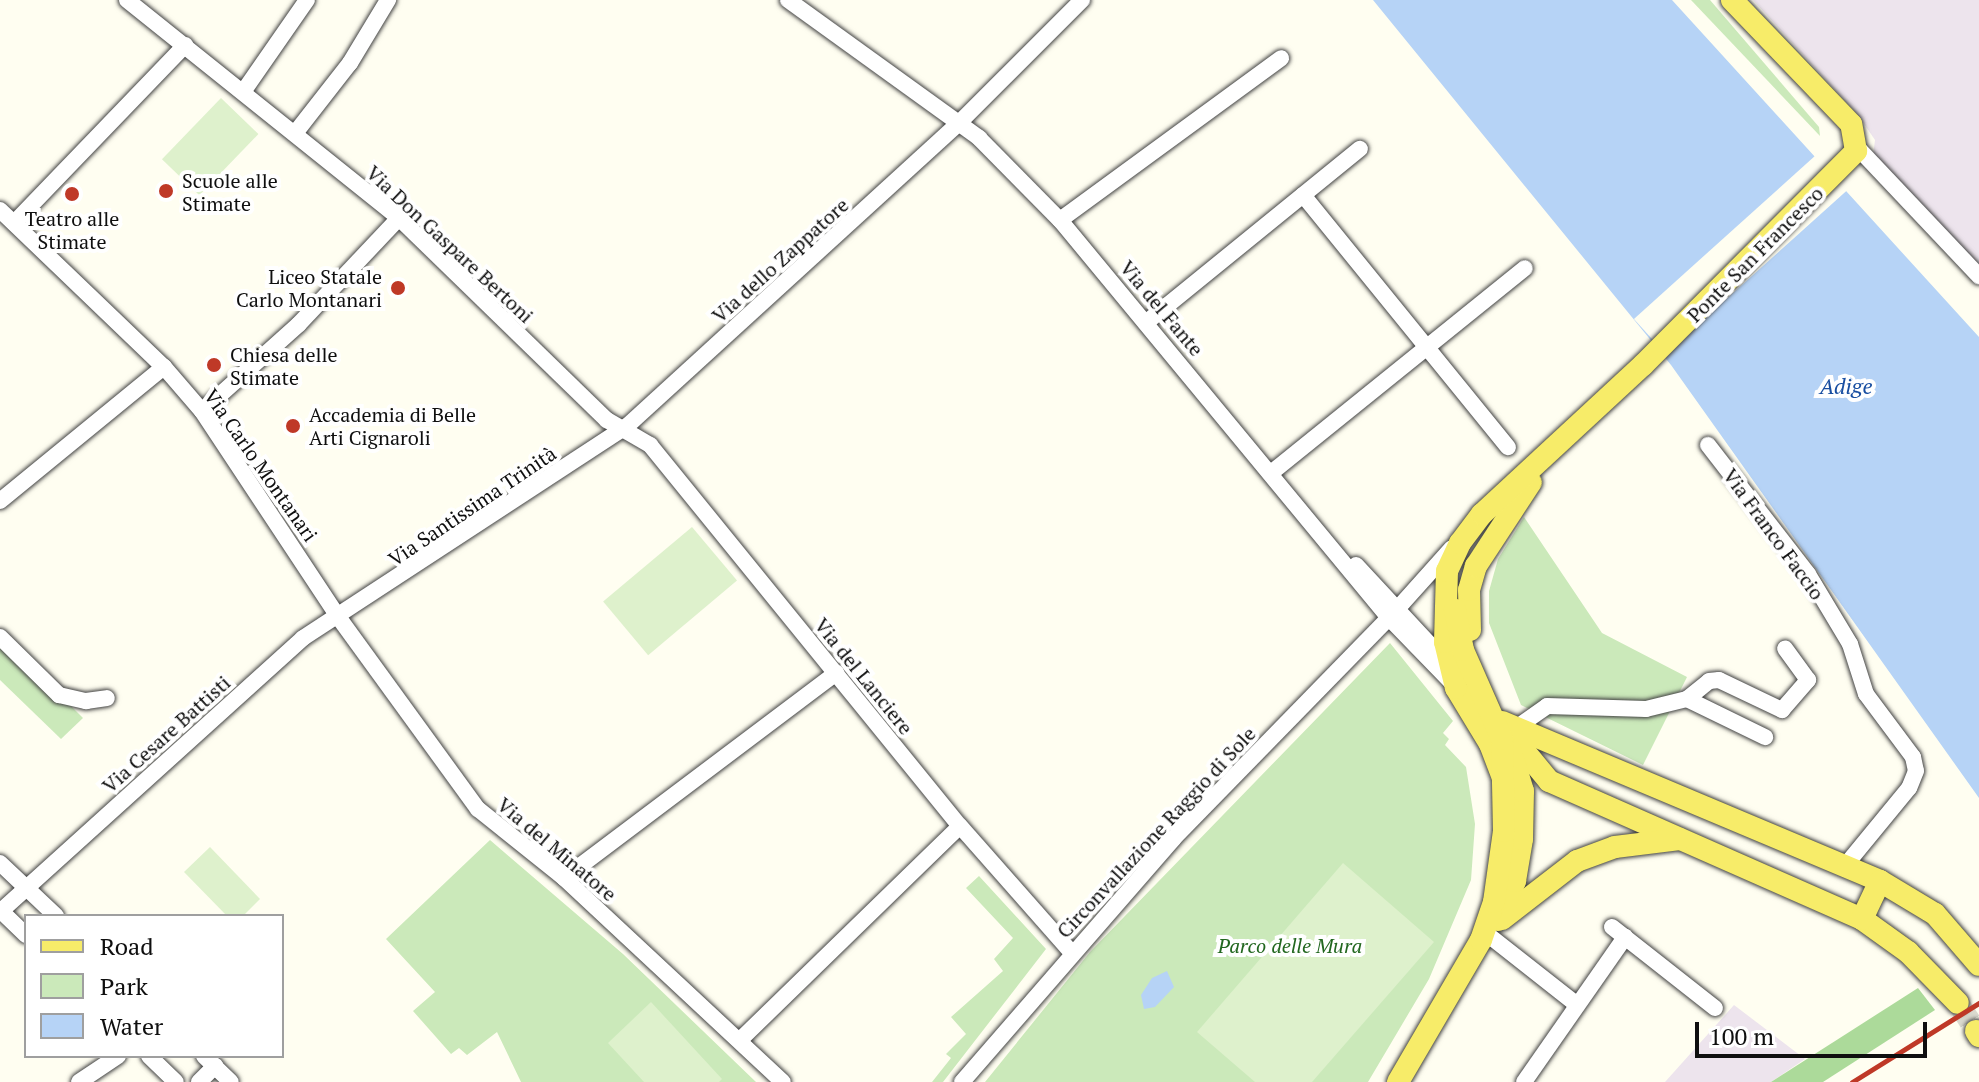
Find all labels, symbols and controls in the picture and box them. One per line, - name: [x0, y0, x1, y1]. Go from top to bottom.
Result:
- street label: Via Don Gaspare Bertoni: [362, 160, 538, 328]
- place label: Scuole alle Stimate: [182, 168, 278, 215]
- street label: Ponte San Francesco: [1682, 181, 1828, 327]
- marker: Scuole alle Stimate: [157, 182, 175, 200]
- marker: Teatro alle Stimate: [63, 185, 81, 203]
- street label: Via dello Zappatore: [707, 193, 853, 327]
- place label: Teatro alle Stimate: [25, 206, 119, 253]
- street label: Via del Fante: [1115, 255, 1209, 361]
- place label: Liceo Statale Carlo Montanari: [236, 264, 382, 311]
- marker: Liceo Statale Carlo Montanari: [389, 279, 407, 297]
- place label: Chiesa delle Stimate: [230, 342, 338, 389]
- marker: Chiesa delle Stimate: [205, 356, 223, 374]
- water label: Adige: [1820, 373, 1872, 399]
- street label: Via Carlo Montanari: [199, 384, 323, 546]
- place label: Accademia di Belle Arti Cignaroli: [309, 402, 476, 449]
- marker: Accademia di Belle Arti Cignaroli: [284, 417, 302, 435]
- street label: Via Santissima Trinità: [384, 441, 560, 571]
- street label: Via Franco Faccio: [1718, 464, 1830, 604]
- street label: Via del Lanciere: [810, 613, 918, 739]
- street label: Via Cesare Battisti: [97, 670, 235, 798]
- street label: Circonvallazione Raggio di Sole: [1052, 721, 1260, 943]
- street label: Via del Minatore: [492, 792, 622, 906]
- legend: [24, 914, 284, 1058]
- text: Road: [100, 930, 154, 962]
- park label: Parco delle Mura: [1218, 933, 1362, 957]
- text: Park: [100, 970, 148, 1002]
- scale bar: [1699, 1006, 1931, 1056]
- text: Water: [100, 1010, 163, 1042]
- text: 100 m: [1709, 1020, 1774, 1052]

